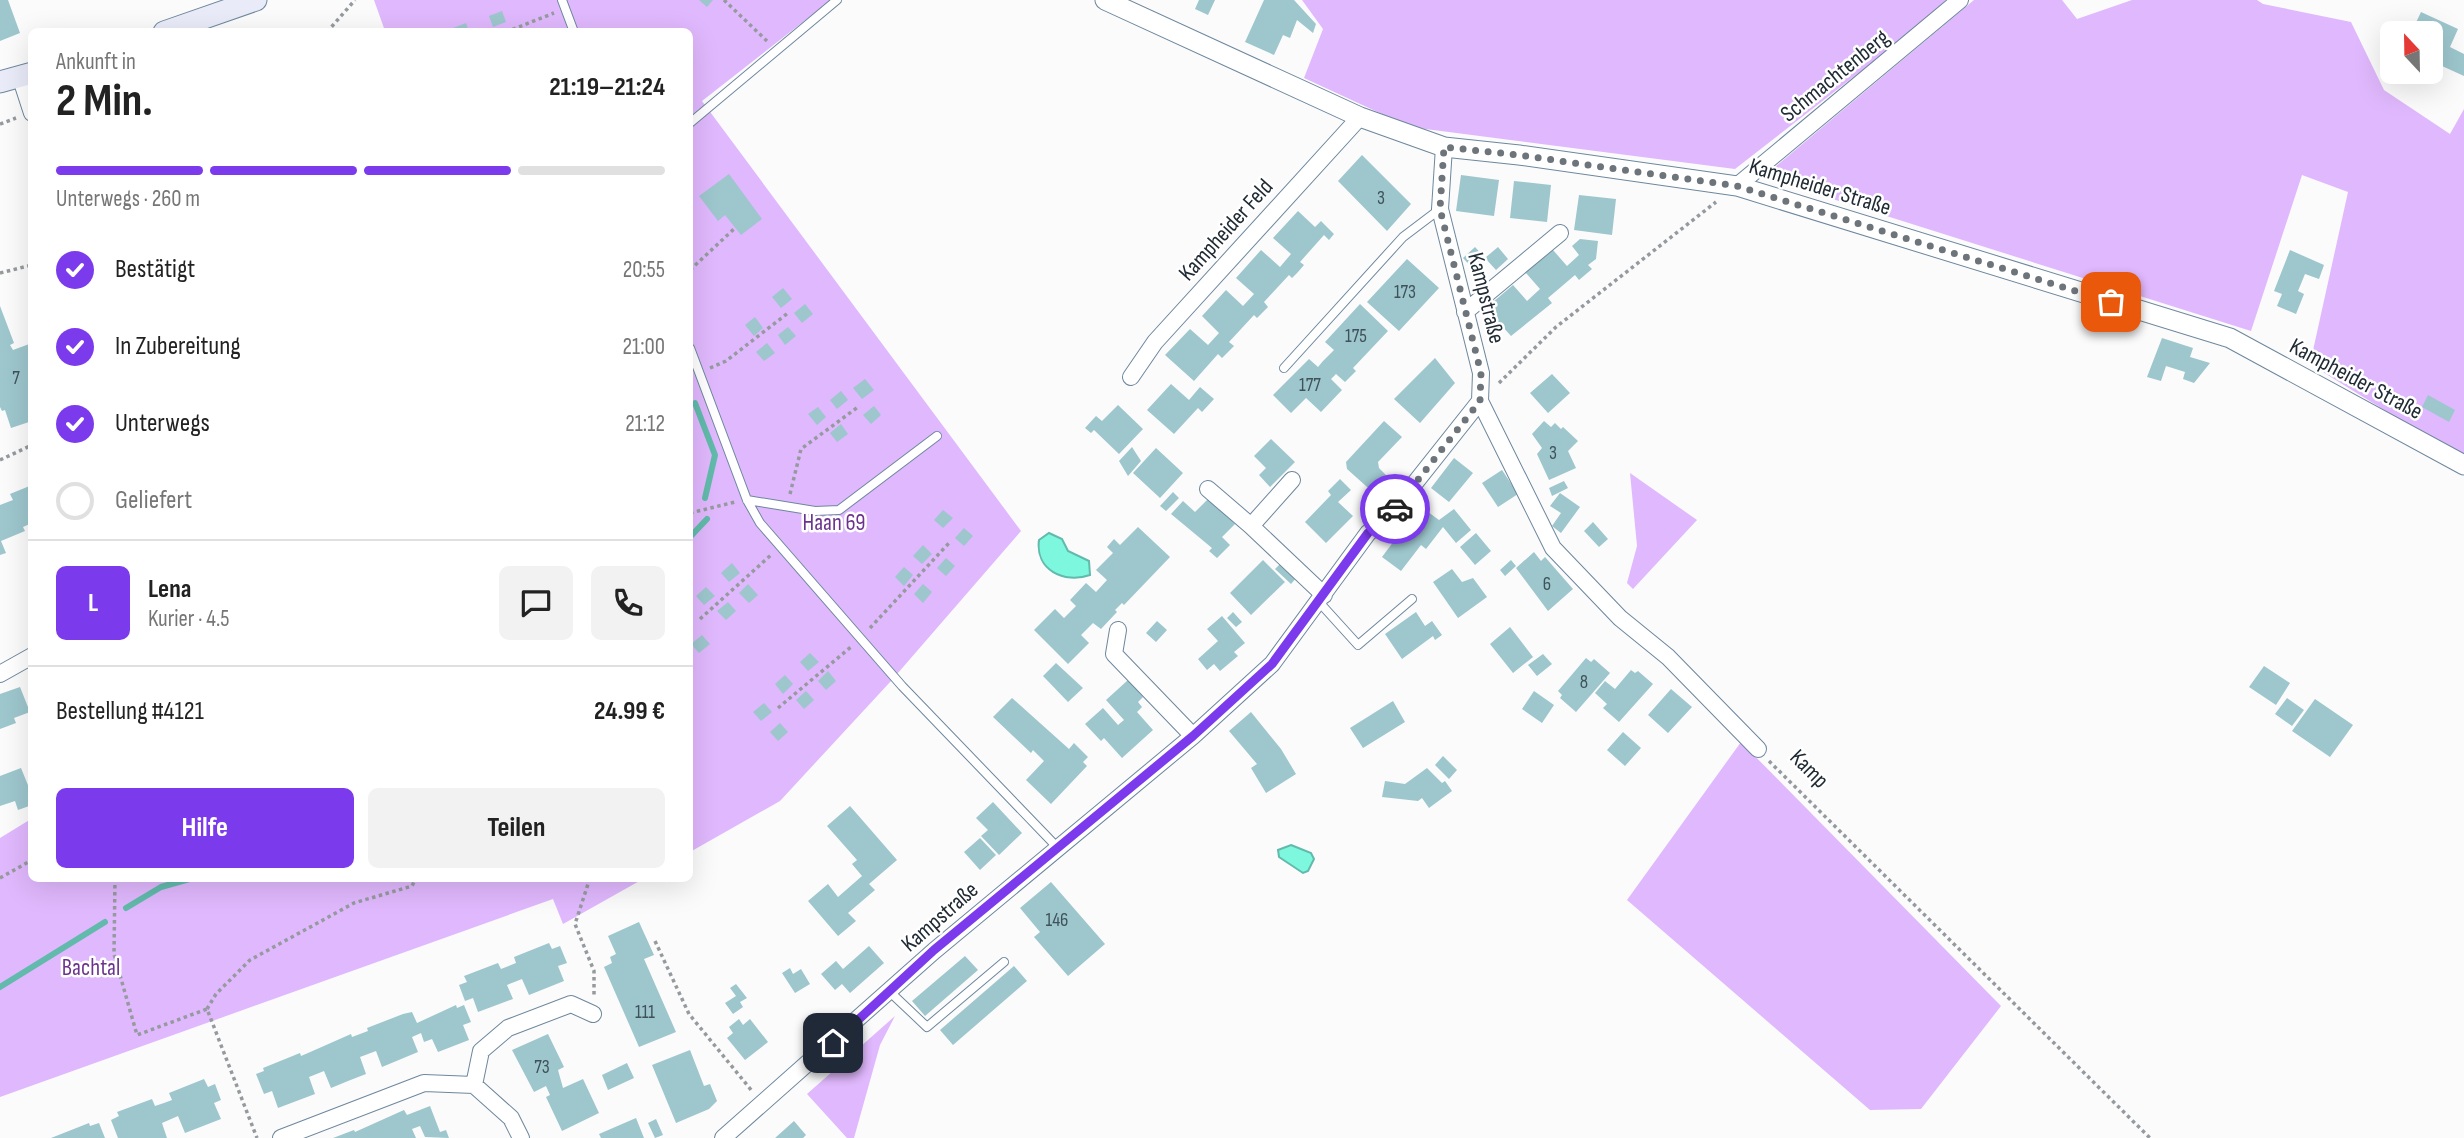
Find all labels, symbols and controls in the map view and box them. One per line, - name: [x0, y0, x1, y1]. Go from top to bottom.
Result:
- north arrow: [2380, 21, 2443, 84]
- map controls: [2380, 21, 2443, 84]
- street label: Schmachtenberg: [1775, 24, 1895, 128]
- text: Ankunft in: [56, 48, 136, 76]
- text: 21:19–21:24: [549, 72, 665, 103]
- text: 2 Min.: [56, 74, 153, 129]
- street label: Kampheider Straße: [1746, 152, 1894, 222]
- street label: Kampheider Feld: [1173, 173, 1279, 287]
- text: Unterwegs · 260 m: [56, 185, 200, 213]
- house number: 3: [1377, 187, 1385, 210]
- street label: Kampstraße: [1461, 250, 1511, 346]
- icon: check: [56, 251, 94, 289]
- text: Bestätigt: [115, 254, 195, 285]
- text: 20:55: [623, 256, 665, 284]
- pin: [2081, 272, 2141, 332]
- house number: 173: [1394, 281, 1416, 304]
- icon: bag: [2092, 283, 2130, 321]
- house number: 175: [1345, 325, 1367, 348]
- icon: check: [56, 328, 94, 366]
- text: In Zubereitung: [115, 331, 241, 362]
- street label: Kampheider Straße: [2285, 332, 2427, 426]
- text: 21:00: [623, 333, 665, 361]
- house number: 7: [12, 367, 20, 390]
- house number: 177: [1299, 374, 1321, 397]
- icon: check: [56, 405, 94, 443]
- text: Unterwegs: [115, 408, 210, 439]
- text: 21:12: [625, 410, 665, 438]
- house number: 3: [1549, 442, 1557, 465]
- courier: [1360, 474, 1430, 544]
- text: Geliefert: [115, 485, 192, 516]
- icon: car: [1376, 490, 1414, 528]
- park label: Haan 69: [802, 509, 866, 537]
- button: chat: [499, 566, 573, 640]
- button: phone: [591, 566, 665, 640]
- house number: 6: [1543, 573, 1551, 596]
- text: Lena: [148, 574, 191, 605]
- text: L: [88, 588, 98, 619]
- text: Kurier · 4.5: [148, 605, 229, 633]
- house number: 8: [1580, 671, 1588, 694]
- text: Bestellung #4121: [56, 696, 204, 727]
- text: 24.99 €: [594, 696, 665, 727]
- street label: Kamp: [1784, 744, 1834, 794]
- button: Hilfe: [56, 788, 354, 868]
- button: Teilen: [368, 788, 665, 868]
- street label: Kampstraße: [896, 876, 984, 958]
- house number: 146: [1046, 909, 1068, 932]
- park label: Bachtal: [62, 954, 120, 982]
- house number: 111: [635, 1001, 655, 1024]
- pin: [803, 1013, 863, 1073]
- icon: home: [814, 1024, 852, 1062]
- house number: 73: [534, 1056, 550, 1079]

